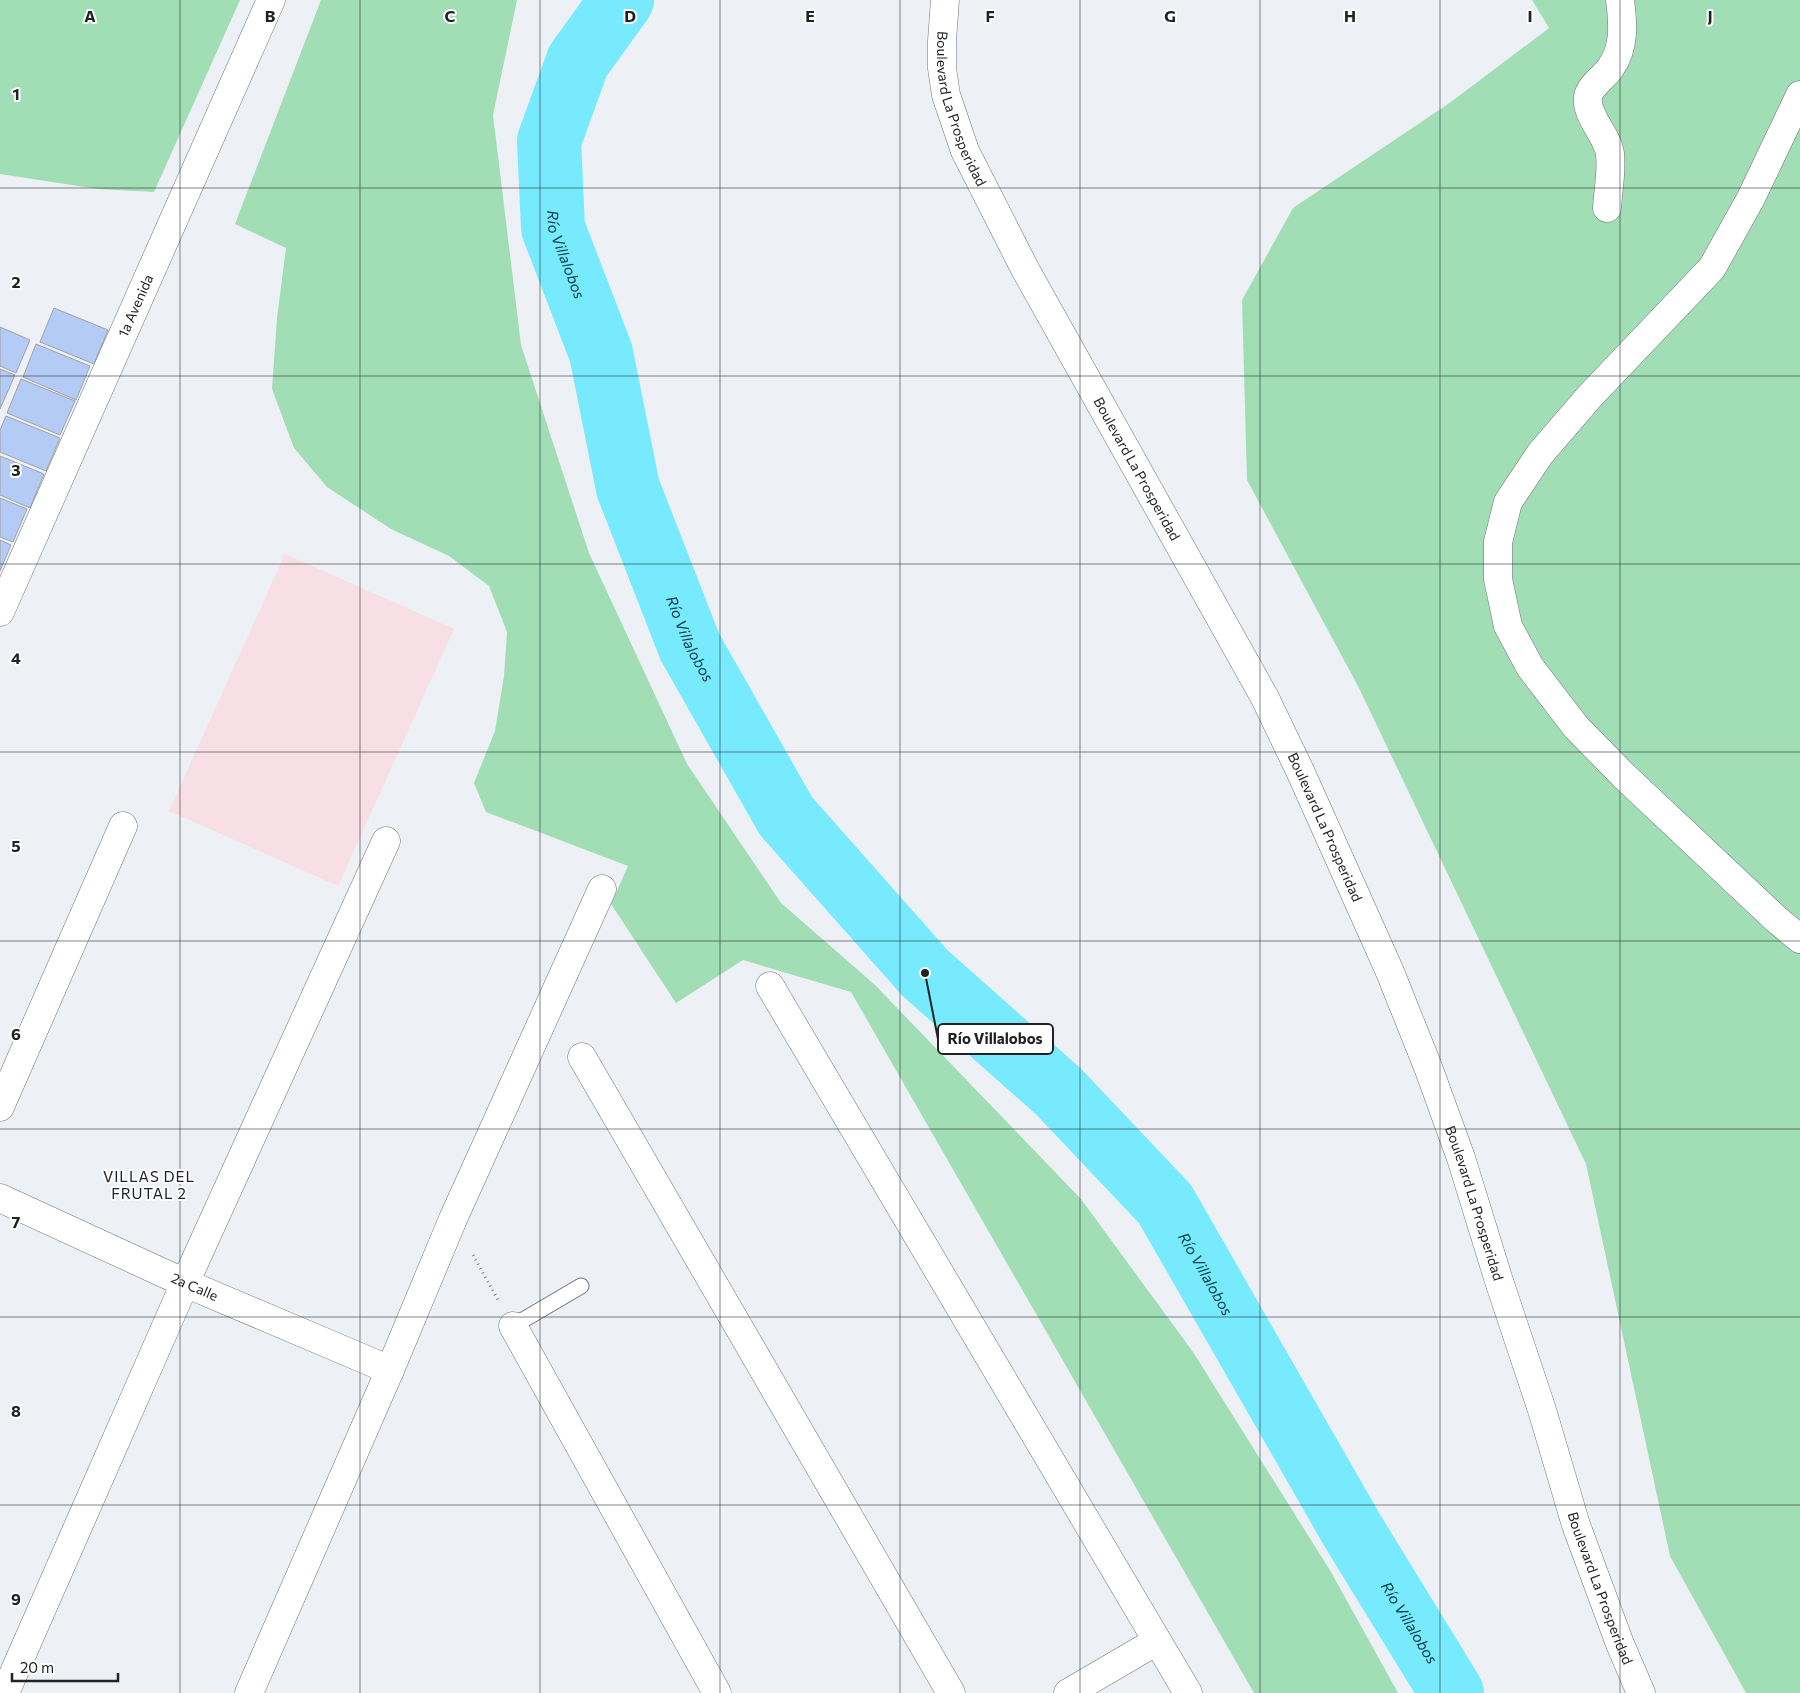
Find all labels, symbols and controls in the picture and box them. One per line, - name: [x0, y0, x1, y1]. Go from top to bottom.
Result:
- text: A: [84, 6, 96, 25]
- text: B: [265, 6, 276, 25]
- text: C: [445, 6, 456, 25]
- text: D: [624, 6, 636, 25]
- text: E: [805, 6, 815, 25]
- text: F: [985, 6, 995, 25]
- text: G: [1164, 6, 1176, 25]
- text: H: [1344, 6, 1356, 25]
- text: I: [1527, 6, 1533, 25]
- text: J: [1707, 6, 1713, 25]
- street label: Boulevard La Prosperidad: [934, 30, 990, 189]
- text: 1: [12, 84, 20, 103]
- water label: Río Villalobos: [544, 210, 589, 301]
- text: 2: [11, 272, 21, 291]
- street label: 1a Avenida: [114, 272, 156, 339]
- street label: Boulevard La Prosperidad: [1090, 394, 1184, 543]
- text: 3: [11, 460, 21, 479]
- water label: Río Villalobos: [663, 593, 718, 685]
- text: 4: [11, 648, 21, 667]
- street label: Boulevard La Prosperidad: [1284, 750, 1366, 904]
- text: 5: [11, 836, 21, 855]
- text: 6: [11, 1024, 21, 1043]
- callout: Río Villalobos: [938, 1024, 1053, 1054]
- text: Río Villalobos: [947, 1029, 1043, 1047]
- street label: Boulevard La Prosperidad: [1442, 1123, 1507, 1283]
- district label: VILLAS DEL FRUTAL 2: [103, 1167, 195, 1202]
- text: 7: [12, 1212, 21, 1231]
- water label: Río Villalobos: [1175, 1229, 1237, 1319]
- street label: 2a Calle: [169, 1269, 221, 1304]
- text: 8: [11, 1401, 21, 1420]
- street label: Boulevard La Prosperidad: [1565, 1510, 1637, 1667]
- water label: Río Villalobos: [1378, 1578, 1442, 1667]
- text: 9: [11, 1589, 21, 1608]
- scale bar: [12, 1650, 119, 1682]
- text: 20 m: [20, 1658, 54, 1676]

